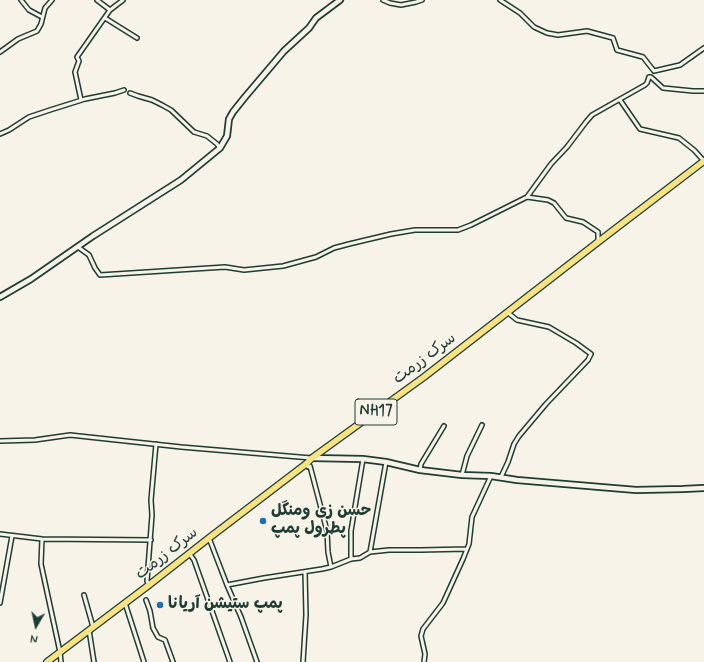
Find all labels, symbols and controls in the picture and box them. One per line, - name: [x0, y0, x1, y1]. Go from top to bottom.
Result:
- street label: سرک زرمت: [390, 329, 460, 389]
- road number: NH17: [355, 399, 397, 425]
- place label: حسن زی ومنگل پطرول پمپ: [271, 502, 371, 540]
- marker: حسن زی ومنگل پطرول پمپ: [258, 516, 268, 526]
- street label: سرک زرمت: [132, 524, 202, 584]
- place label: پمپ ستیشن آریانا: [168, 595, 283, 615]
- marker: پمپ ستیشن آریانا: [155, 600, 165, 610]
- north arrow: [16, 606, 56, 646]
- text: N: [29, 630, 39, 645]

